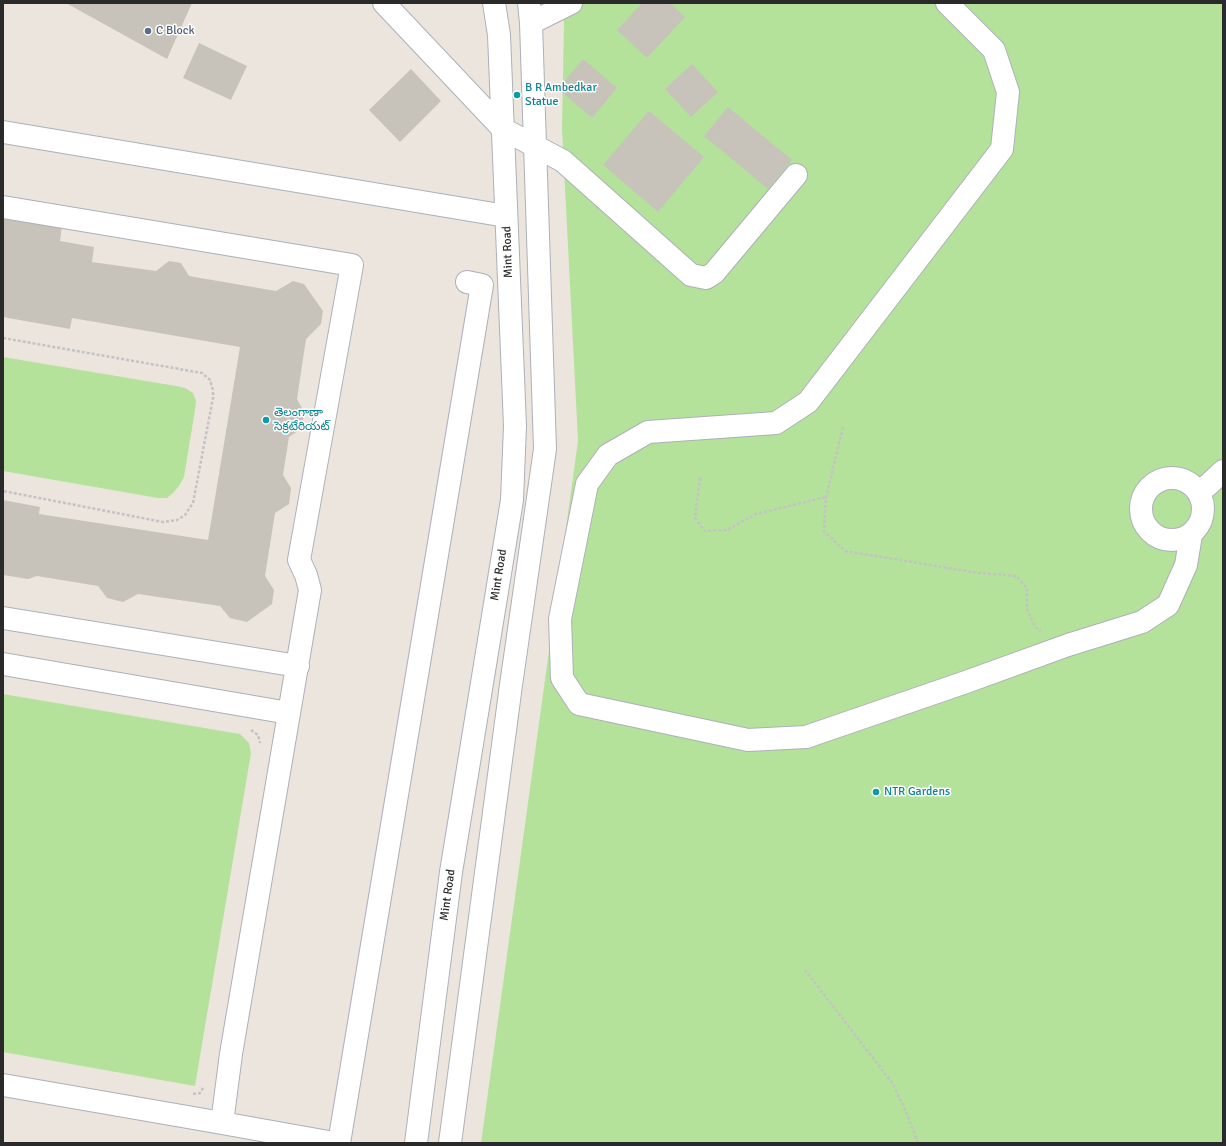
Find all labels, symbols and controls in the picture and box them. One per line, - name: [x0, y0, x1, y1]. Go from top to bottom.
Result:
- place label: C Block: [156, 24, 194, 38]
- marker: C Block: [143, 26, 153, 36]
- place label: B R Ambedkar Statue: [525, 81, 597, 109]
- marker: B R Ambedkar Statue: [512, 90, 522, 100]
- street label: Mint Road: [500, 226, 516, 278]
- place label: తెలంగాణా సెక్రటేరియట్: [274, 406, 330, 434]
- marker: తెలంగాణా సెక్రటేరియట్: [261, 415, 271, 425]
- street label: Mint Road: [488, 548, 510, 602]
- place label: NTR Gardens: [884, 785, 950, 799]
- marker: NTR Gardens: [871, 787, 881, 797]
- street label: Mint Road: [437, 868, 459, 922]

